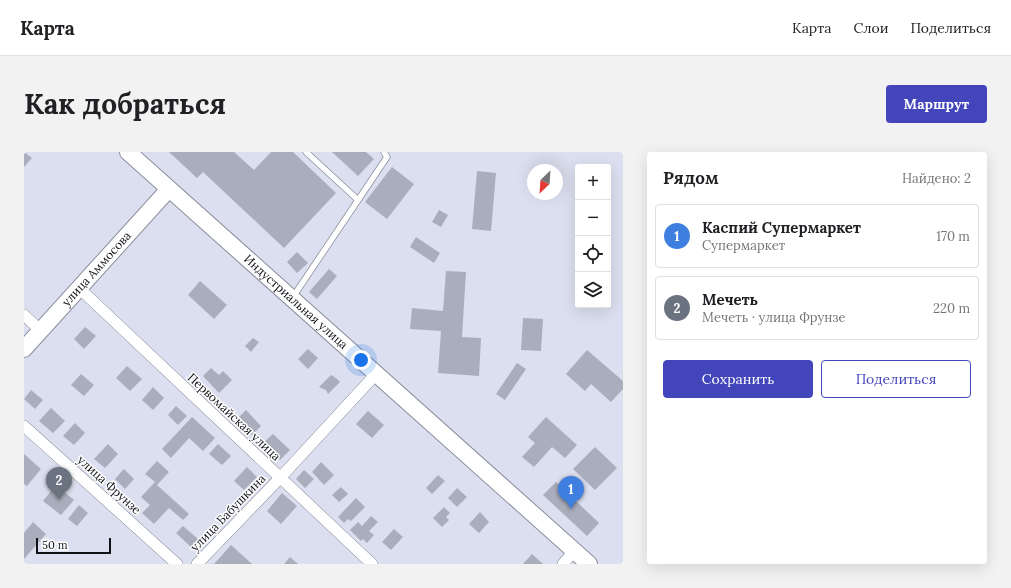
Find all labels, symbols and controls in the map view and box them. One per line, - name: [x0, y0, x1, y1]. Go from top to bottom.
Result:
- text: Карта: [20, 16, 75, 40]
- text: Карта: [792, 19, 831, 37]
- text: Слои: [853, 19, 888, 37]
- text: Поделиться: [910, 19, 991, 37]
- button: Маршрут: [886, 85, 987, 123]
- text: Как добраться: [24, 86, 226, 122]
- north arrow: [527, 164, 563, 200]
- map controls: [575, 164, 611, 308]
- button: +: [575, 164, 611, 200]
- text: Рядом: [663, 167, 719, 189]
- text: Найдено: 2: [902, 170, 971, 187]
- button: −: [575, 200, 611, 236]
- text: Каспий Супермаркет: [702, 218, 861, 237]
- street label: улица Аммосова: [58, 228, 134, 309]
- text: 1: [674, 228, 680, 245]
- text: 170 m: [936, 228, 970, 245]
- button: locate: [575, 236, 611, 272]
- text: Супермаркет: [702, 237, 785, 254]
- street label: Индустриальная улица: [241, 251, 351, 352]
- button: layers: [575, 272, 611, 308]
- text: Мечеть: [702, 290, 758, 309]
- text: 2: [674, 300, 680, 317]
- text: 220 m: [933, 300, 970, 317]
- text: Мечеть · улица Фрунзе: [702, 309, 845, 326]
- your location: [351, 350, 371, 370]
- button: Сохранить: [663, 360, 813, 398]
- button: Поделиться: [821, 360, 971, 398]
- street label: Первомайская улица: [185, 370, 284, 464]
- street label: улица Фрунзе: [74, 452, 145, 517]
- pin: 2: [46, 467, 72, 500]
- street label: улица Бабушкина: [187, 471, 268, 554]
- pin: 1: [558, 476, 584, 509]
- scale bar: [36, 536, 111, 555]
- text: 50 m: [42, 538, 68, 552]

